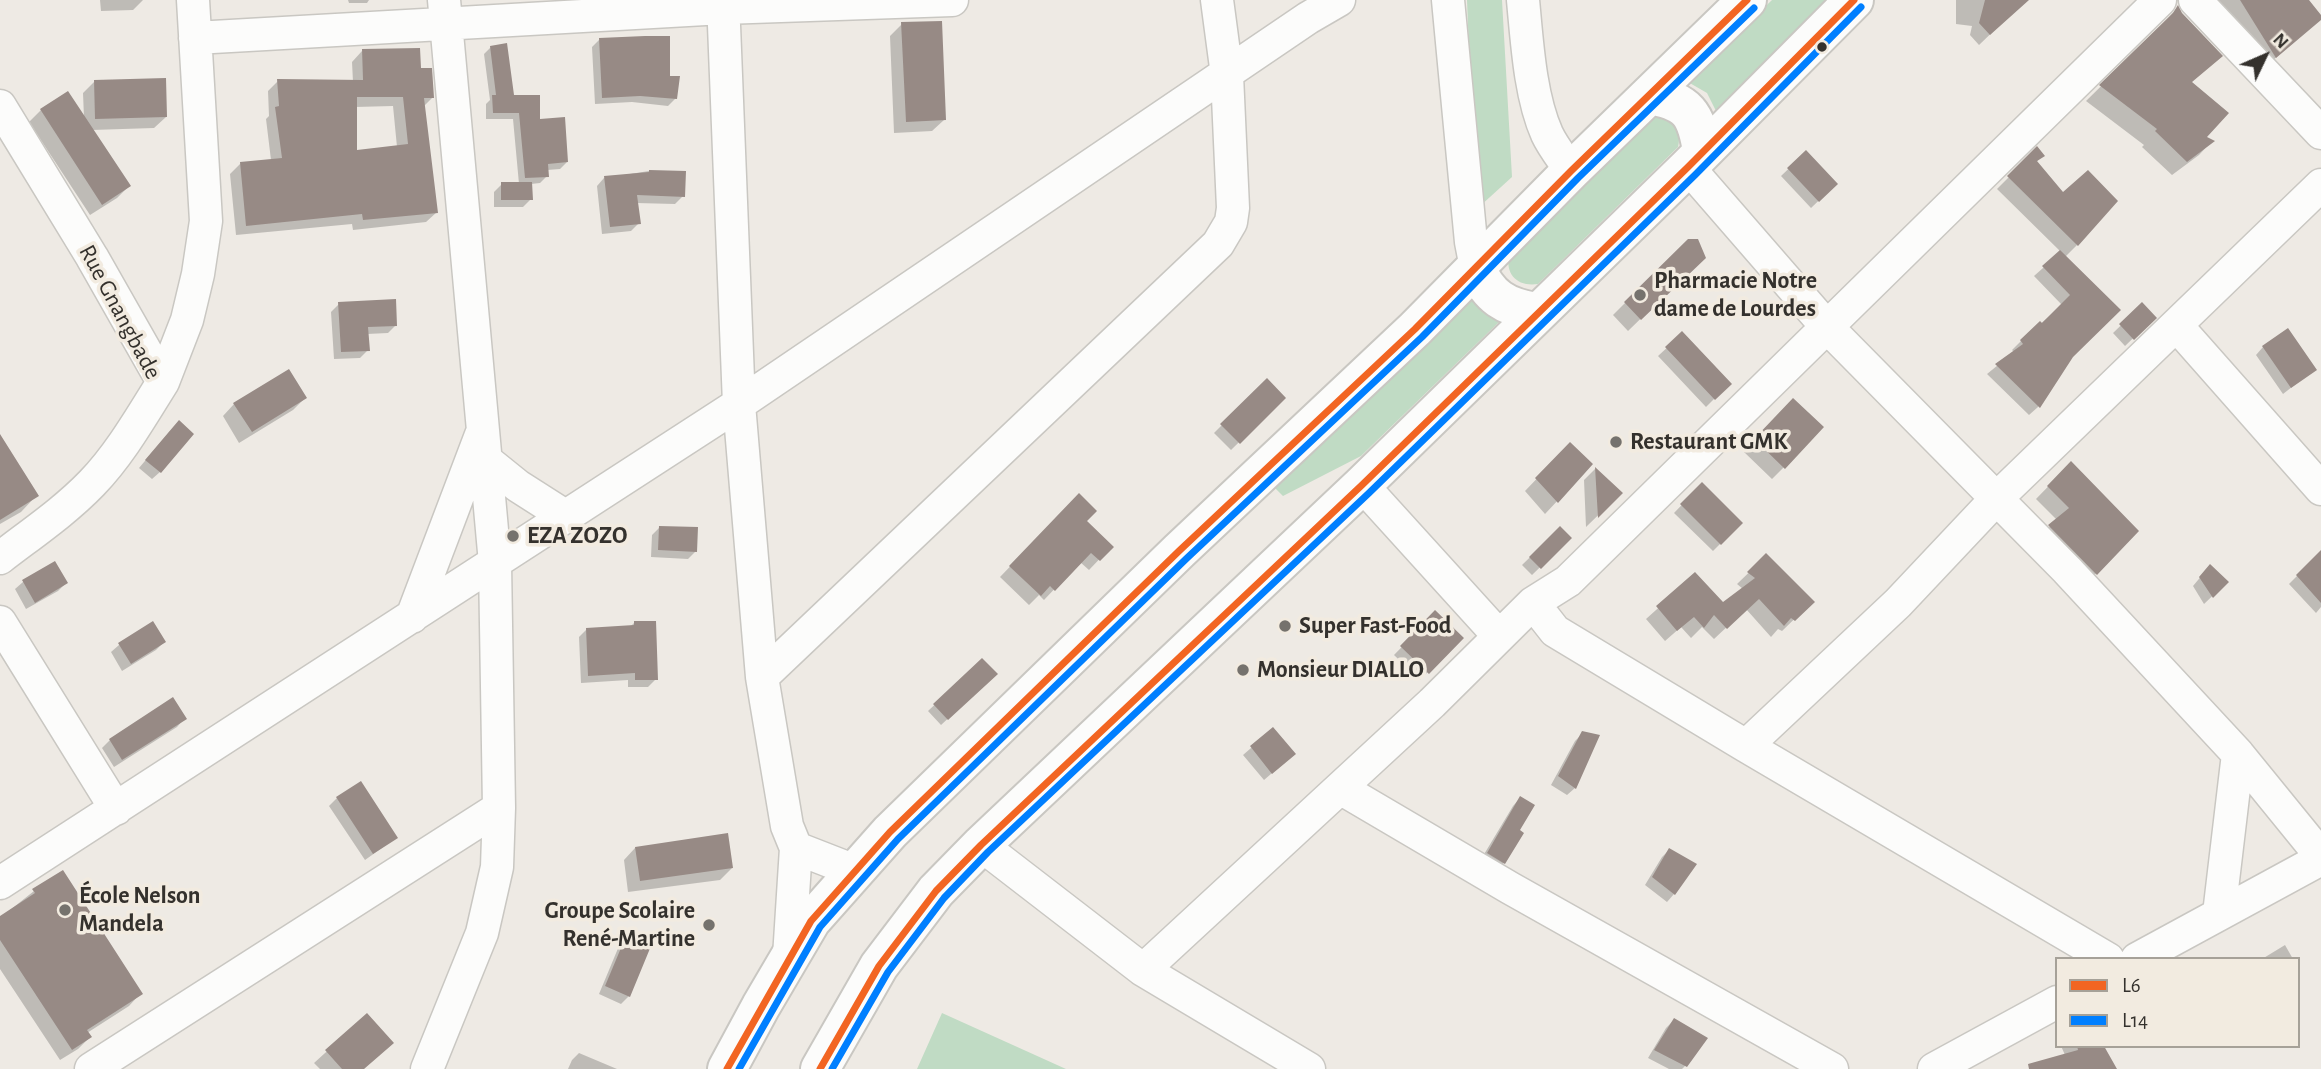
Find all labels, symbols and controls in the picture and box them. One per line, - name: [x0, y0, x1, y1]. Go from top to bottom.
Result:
- north arrow: [2230, 21, 2300, 91]
- text: N: [2269, 30, 2292, 52]
- unlabelled marker: [1815, 40, 1829, 54]
- street label: Rue Gnangbade: [72, 240, 168, 384]
- place label: Pharmacie Notre dame de Lourdes: [1654, 267, 1817, 323]
- marker: Pharmacie Notre dame de Lourdes: [1632, 287, 1648, 303]
- place label: Restaurant GMK: [1630, 428, 1787, 456]
- marker: Restaurant GMK: [1608, 434, 1624, 450]
- place label: EZA ZOZO: [527, 522, 627, 550]
- marker: EZA ZOZO: [505, 528, 521, 544]
- place label: Super Fast-Food: [1299, 612, 1451, 640]
- marker: Super Fast-Food: [1277, 618, 1293, 634]
- place label: Monsieur DIALLO: [1257, 656, 1424, 684]
- marker: Monsieur DIALLO: [1235, 662, 1251, 678]
- place label: École Nelson Mandela: [79, 882, 201, 938]
- place label: Groupe Scolaire René-Martine: [545, 897, 695, 953]
- marker: École Nelson Mandela: [57, 902, 73, 918]
- marker: Groupe Scolaire René-Martine: [701, 917, 717, 933]
- legend: [2055, 957, 2300, 1048]
- text: L6: [2122, 975, 2141, 996]
- text: L14: [2122, 1010, 2148, 1031]

